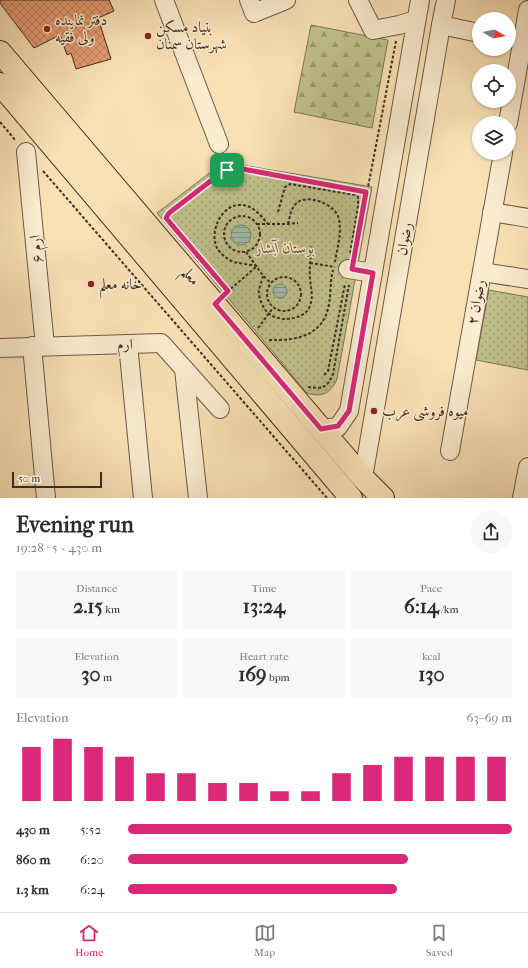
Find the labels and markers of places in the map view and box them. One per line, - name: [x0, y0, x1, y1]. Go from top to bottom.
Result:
- place label: دفتر نماینده ولی فقیه: [55, 11, 107, 46]
- place label: بنیاد مسکن شهرستان سمنان: [156, 18, 227, 54]
- marker: دفتر نماینده ولی فقیه: [42, 24, 52, 34]
- marker: بنیاد مسکن شهرستان سمنان: [143, 31, 153, 41]
- pin: [210, 153, 244, 187]
- place label: خانه معلم: [99, 275, 142, 299]
- marker: خانه معلم: [86, 279, 96, 289]
- place label: میوه فروشی عرب: [382, 402, 468, 422]
- marker: میوه فروشی عرب: [369, 406, 379, 416]

